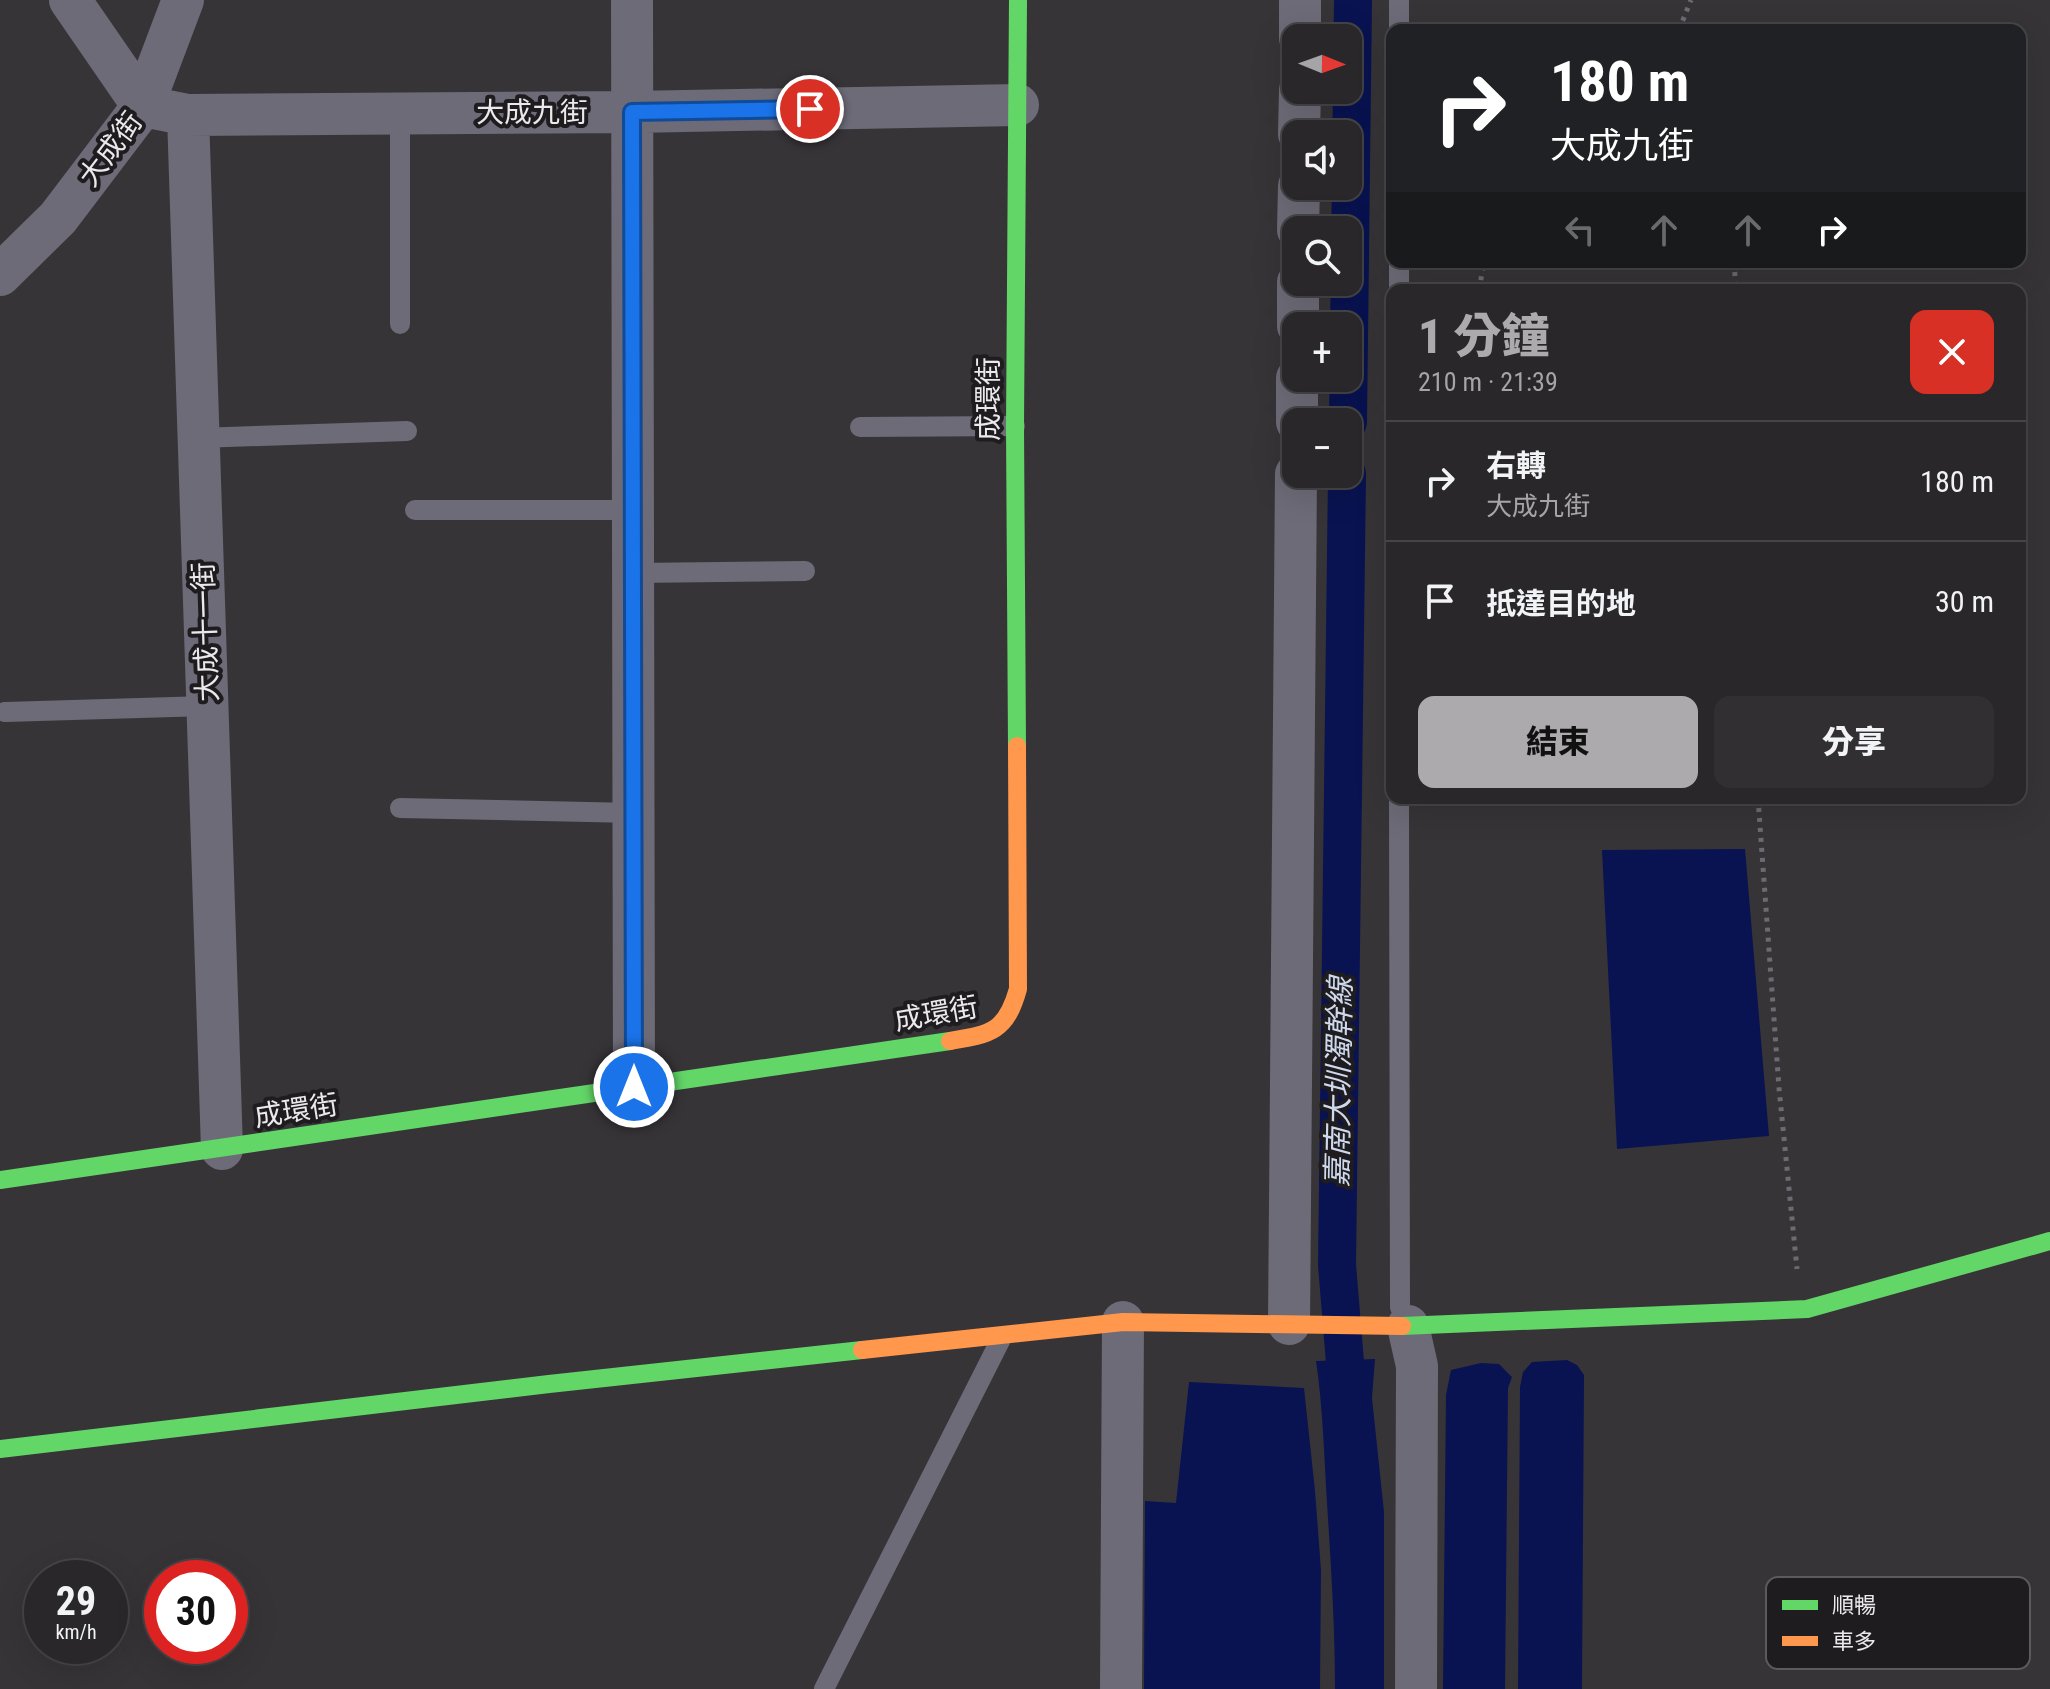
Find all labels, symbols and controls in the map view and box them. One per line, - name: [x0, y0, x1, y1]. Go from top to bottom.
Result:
- north arrow: [1282, 24, 1362, 104]
- map controls: [1282, 24, 1362, 488]
- text: 180 m: [1550, 49, 1689, 115]
- icon: right: [1418, 56, 1522, 160]
- pin: [776, 75, 844, 143]
- icon: arrive: [788, 87, 832, 131]
- street label: 大成九街: [476, 96, 588, 129]
- street label: 大成街: [72, 106, 149, 193]
- button: sound: [1282, 120, 1362, 200]
- text: 大成九街: [1550, 125, 1694, 167]
- icon: left: [1558, 208, 1602, 252]
- icon: ahead: [1642, 208, 1686, 252]
- icon: ahead: [1726, 208, 1770, 252]
- icon: right: [1810, 208, 1854, 252]
- button: search: [1282, 216, 1362, 296]
- text: 1 分鐘: [1418, 308, 1549, 365]
- button: close: [1910, 310, 1994, 394]
- button: +: [1282, 312, 1362, 392]
- street label: 成環街: [972, 357, 1005, 441]
- text: 210 m · 21:39: [1418, 367, 1558, 397]
- button: −: [1282, 408, 1362, 488]
- text: 右轉: [1486, 448, 1546, 483]
- icon: right: [1418, 459, 1462, 503]
- text: 180 m: [1920, 464, 1994, 499]
- text: 大成九街: [1486, 491, 1590, 521]
- street label: 大成十一街: [187, 561, 224, 703]
- icon: arrive: [1418, 579, 1462, 623]
- text: 30 m: [1935, 584, 1994, 619]
- text: 抵達目的地: [1486, 586, 1636, 621]
- button: 結束: [1418, 696, 1698, 788]
- button: 分享: [1714, 696, 1994, 788]
- water label: 嘉南大圳濁幹線: [1319, 974, 1358, 1187]
- street label: 成環街: [892, 990, 980, 1037]
- position arrow: [592, 1045, 676, 1129]
- street label: 成環街: [252, 1088, 340, 1133]
- speed limit sign: 30: [144, 1560, 248, 1664]
- legend: [1766, 1577, 2030, 1669]
- text: 29: [56, 1578, 96, 1625]
- text: 順暢: [1832, 1593, 1876, 1618]
- text: km/h: [55, 1620, 97, 1644]
- text: 車多: [1832, 1629, 1876, 1654]

